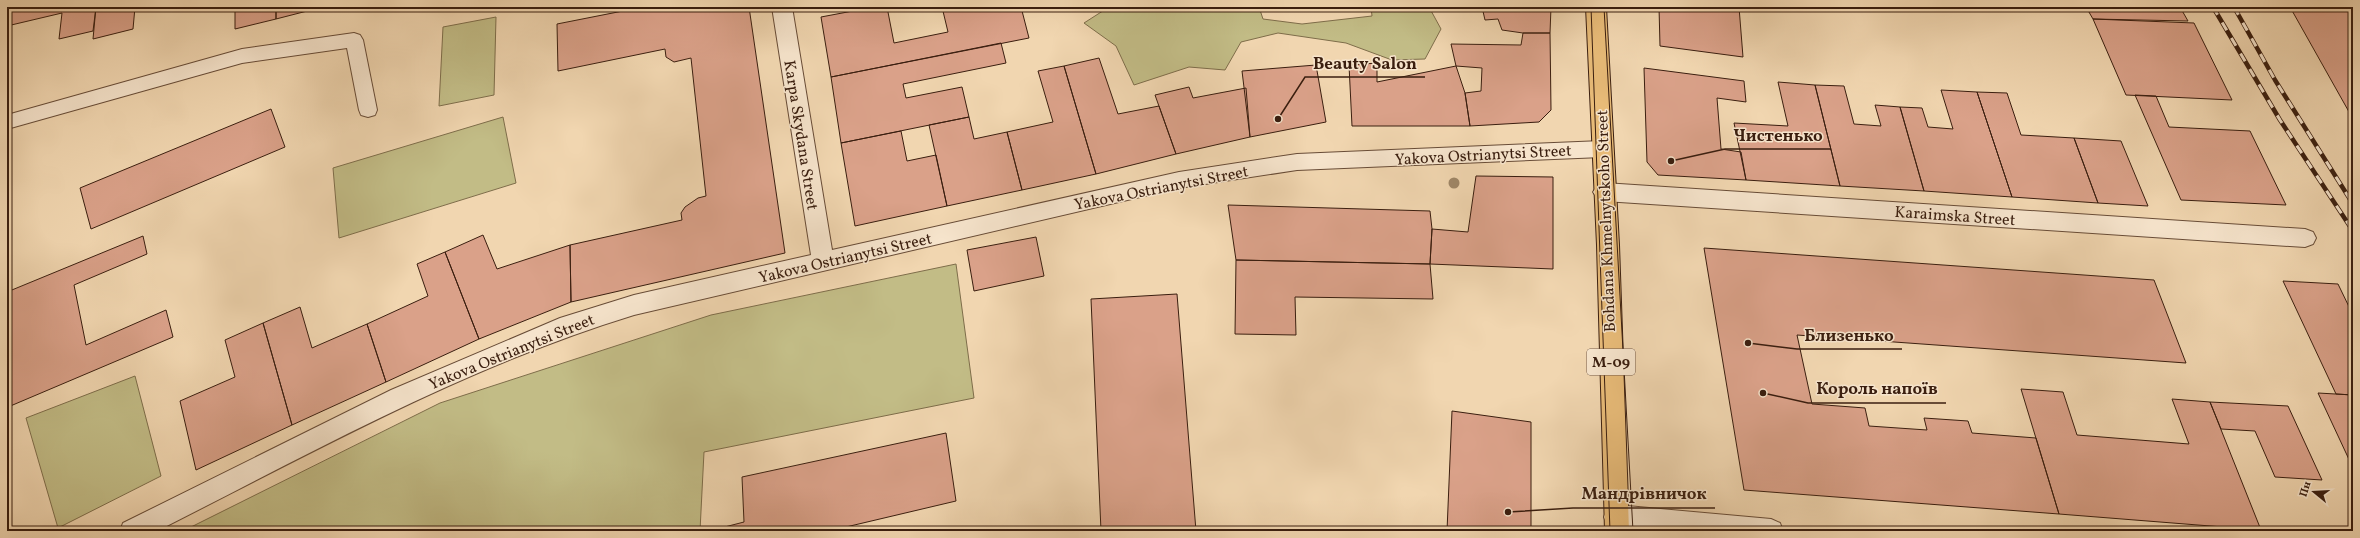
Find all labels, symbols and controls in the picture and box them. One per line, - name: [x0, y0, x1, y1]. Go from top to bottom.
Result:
- callout: Beauty Salon: [1305, 48, 1425, 77]
- text: Beauty Salon: [1313, 53, 1417, 76]
- street label: Karpa Skydana Street: [777, 59, 823, 212]
- street label: Bohdana Khmelnytskoho Street: [1592, 109, 1622, 333]
- callout: Чистенько: [1725, 120, 1831, 149]
- text: Чистенько: [1733, 125, 1823, 148]
- street label: Yakova Ostrianytsi Street: [1394, 140, 1572, 172]
- street label: Yakova Ostrianytsi Street: [1072, 161, 1251, 217]
- street label: Karaimska Street: [1894, 202, 2016, 232]
- street label: Yakova Ostrianytsi Street: [757, 228, 935, 290]
- street label: Yakova Ostrianytsi Street: [426, 309, 598, 396]
- callout: Близенько: [1797, 320, 1902, 349]
- text: Близенько: [1804, 325, 1894, 348]
- road number: М-09: [1587, 349, 1635, 375]
- callout: Король напоїв: [1808, 374, 1946, 403]
- text: Король напоїв: [1816, 378, 1938, 401]
- north arrow: [2294, 472, 2334, 512]
- callout: Мандрівничок: [1573, 479, 1715, 508]
- text: Пн: [2296, 480, 2315, 499]
- text: Мандрівничок: [1581, 483, 1707, 506]

